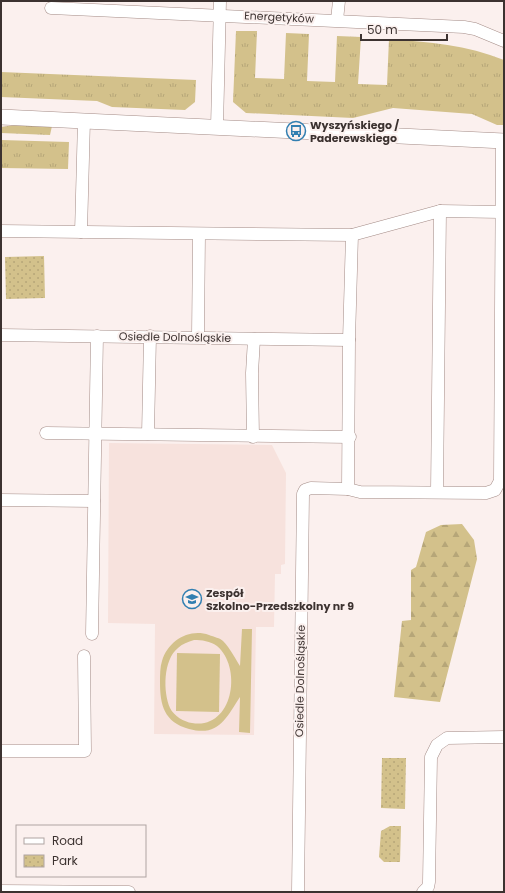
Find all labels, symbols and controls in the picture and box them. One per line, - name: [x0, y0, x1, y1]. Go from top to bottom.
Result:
- street label: Energetyków: [244, 7, 314, 27]
- scale bar: [361, 16, 447, 42]
- text: 50 m: [367, 21, 398, 38]
- place label: Wyszyńskiego / Paderewskiego: [310, 117, 399, 146]
- bus stop icon: Wyszyńskiego / Paderewskiego: [285, 120, 307, 142]
- street label: Osiedle Dolnośląskie: [119, 328, 231, 346]
- place label: Zespół Szkolno-Przedszkolny nr 9: [206, 585, 354, 614]
- school or university icon: Zespół Szkolno-Przedszkolny nr 9: [181, 588, 203, 610]
- street label: Osiedle Dolnośląskie: [291, 625, 309, 737]
- legend: [16, 825, 146, 877]
- text: Road: [52, 832, 83, 849]
- text: Park: [52, 852, 79, 869]

